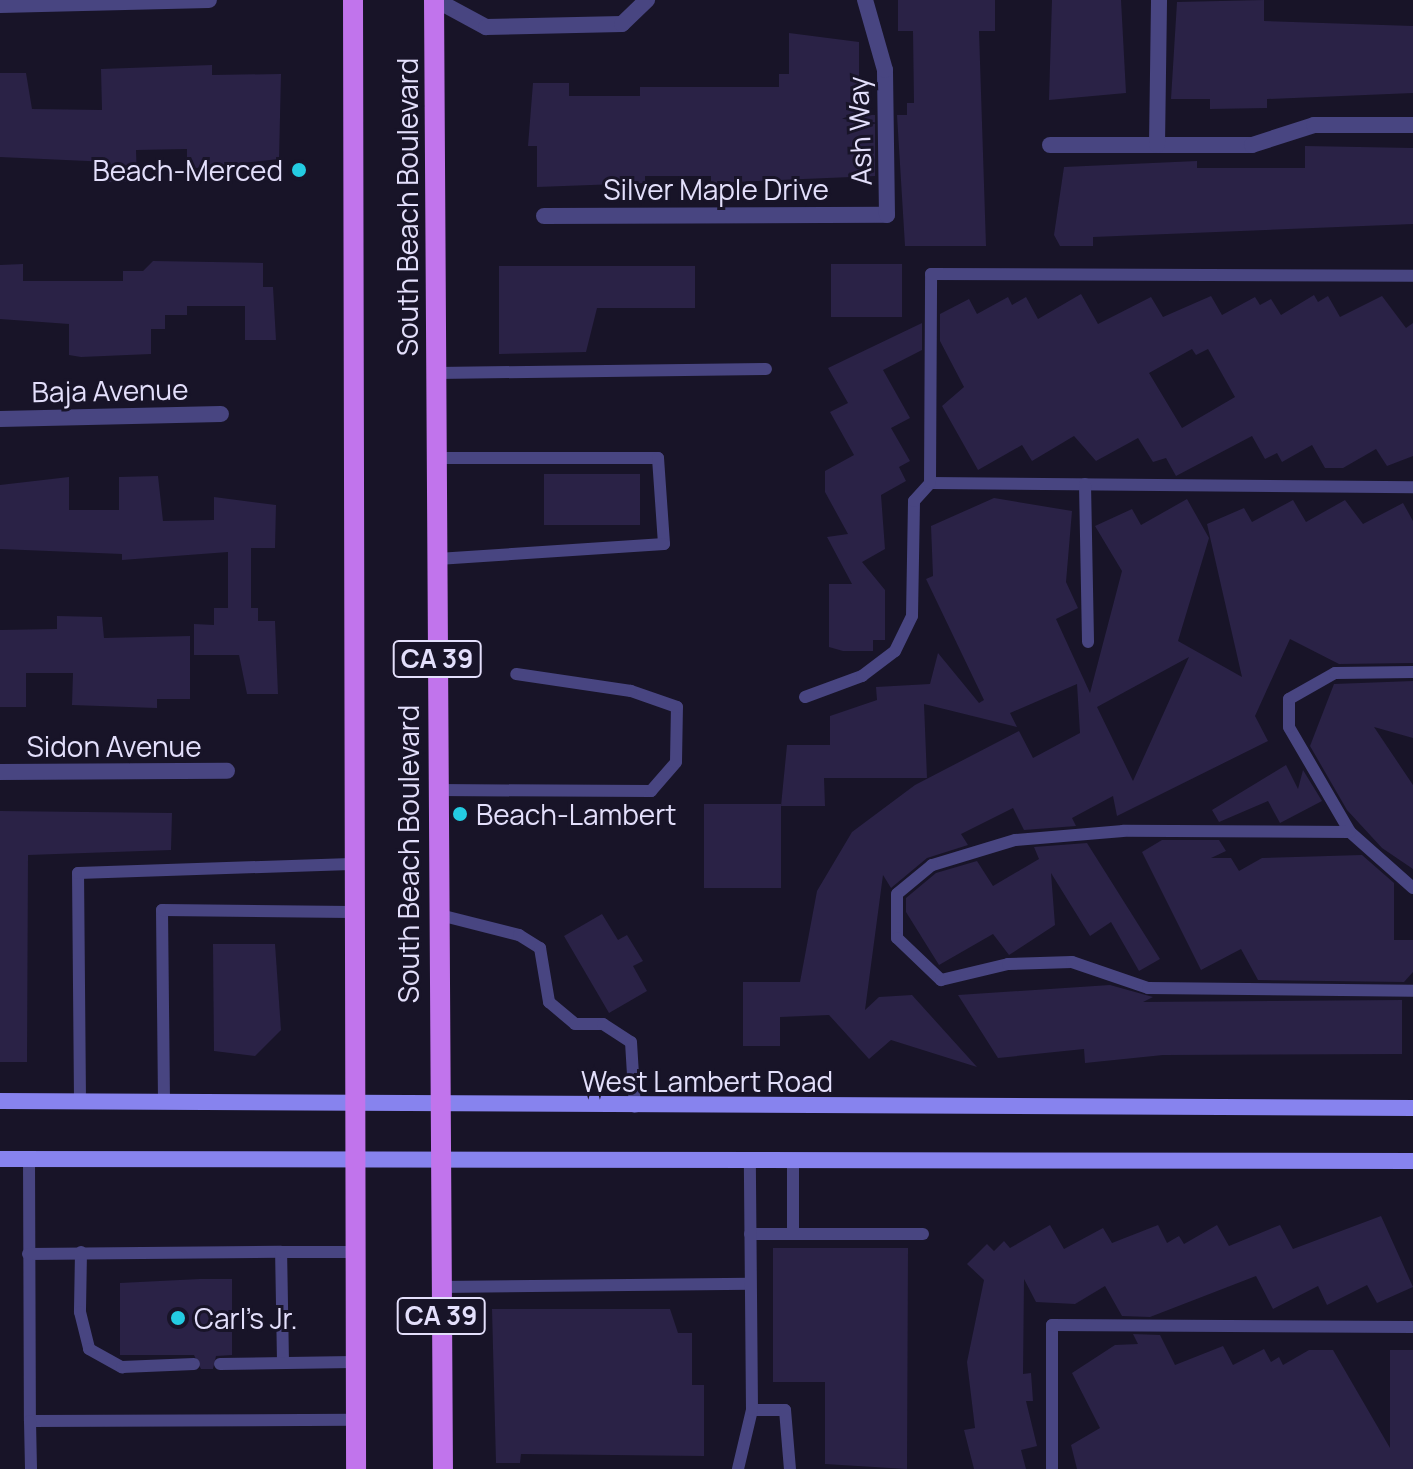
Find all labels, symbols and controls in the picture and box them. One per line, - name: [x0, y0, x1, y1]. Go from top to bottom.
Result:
- street label: South Beach Boulevard: [390, 58, 424, 356]
- street label: Ash Way: [840, 76, 878, 186]
- place label: Beach-Merced: [93, 153, 283, 187]
- marker: Beach-Merced: [290, 161, 308, 179]
- street label: Silver Maple Drive: [603, 172, 829, 206]
- street label: Baja Avenue: [31, 372, 189, 408]
- road number: CA 39: [391, 637, 483, 681]
- street label: South Beach Boulevard: [391, 705, 425, 1003]
- street label: Sidon Avenue: [26, 729, 202, 763]
- place label: Beach-Lambert: [476, 797, 677, 831]
- marker: Beach-Lambert: [451, 805, 469, 823]
- street label: West Lambert Road: [581, 1064, 833, 1098]
- road number: CA 39: [395, 1294, 487, 1338]
- place label: Carl's Jr.: [194, 1301, 297, 1335]
- marker: Carl's Jr.: [169, 1309, 187, 1327]

